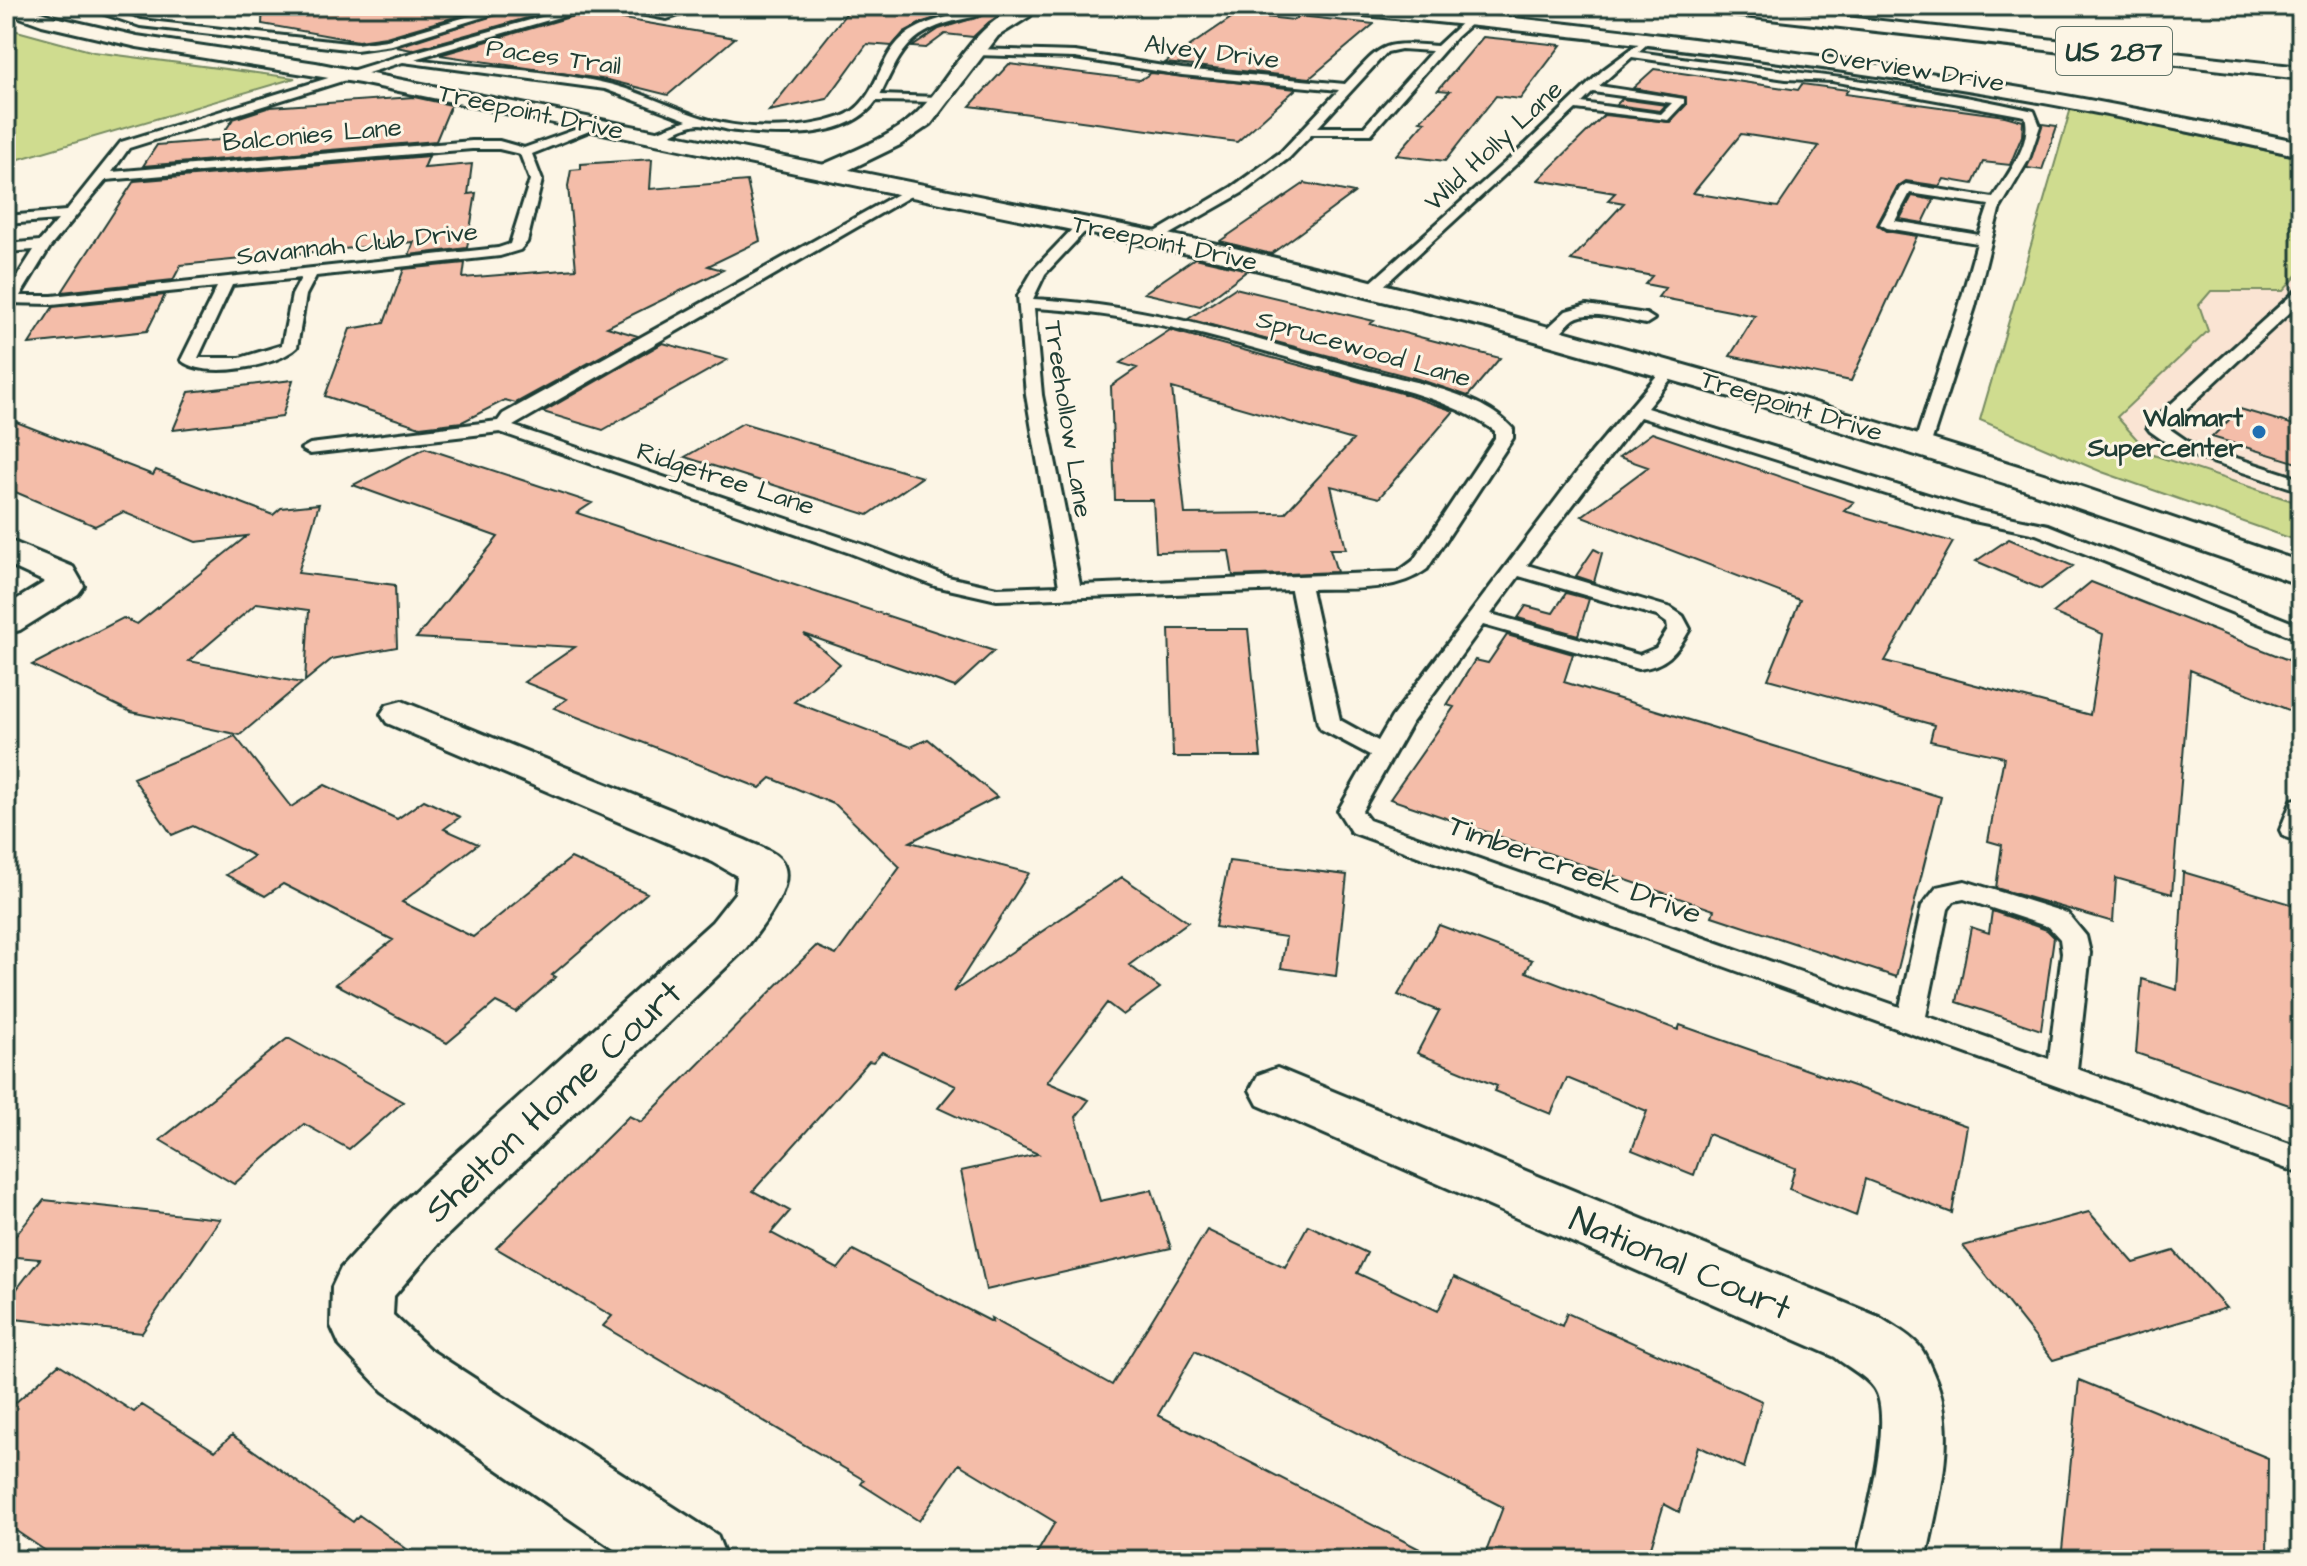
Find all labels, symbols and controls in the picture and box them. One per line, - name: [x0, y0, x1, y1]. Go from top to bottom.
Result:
- street label: Alvey Drive: [1142, 26, 1281, 80]
- road number: US 287: [2056, 27, 2172, 75]
- street label: Paces Trail: [484, 30, 624, 84]
- street label: Overview Drive: [1819, 37, 2007, 101]
- street label: Wild Holly Lane: [1416, 72, 1572, 221]
- street label: Treepoint Drive: [435, 75, 627, 149]
- street label: Balconies Lane: [221, 109, 403, 161]
- street label: Treepoint Drive: [1069, 206, 1261, 280]
- street label: Savannah Club Drive: [235, 213, 480, 275]
- street label: Sprucewood Lane: [1252, 301, 1475, 397]
- street label: Treehollow Lane: [1035, 318, 1101, 520]
- street label: Treepoint Drive: [1696, 361, 1887, 451]
- place label: Walmart Supercenter: [2087, 400, 2244, 466]
- marker: Walmart Supercenter: [2250, 423, 2268, 441]
- street label: Ridgetree Lane: [632, 433, 819, 527]
- street label: Timbercreek Drive: [1442, 805, 1707, 935]
- street label: Shelton Home Court: [414, 968, 694, 1235]
- street label: National Court: [1561, 1195, 1799, 1334]

